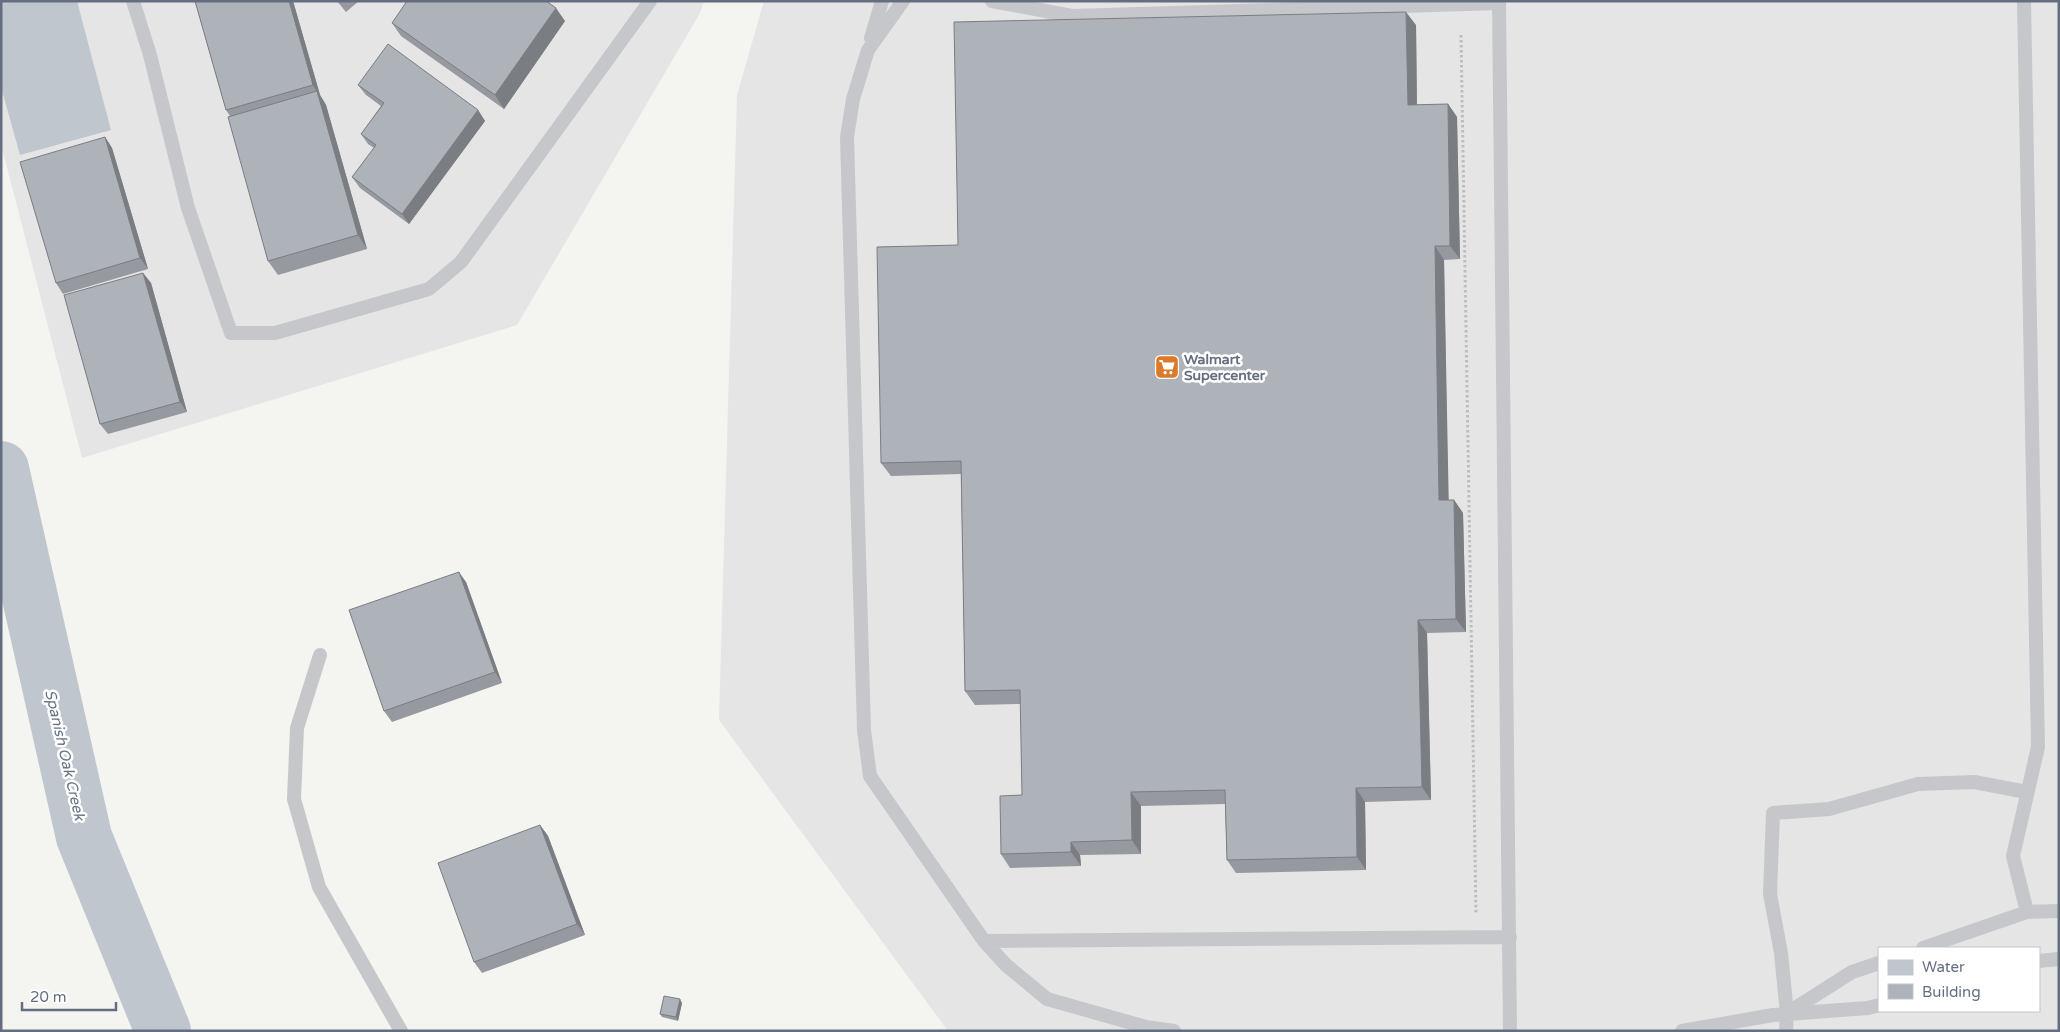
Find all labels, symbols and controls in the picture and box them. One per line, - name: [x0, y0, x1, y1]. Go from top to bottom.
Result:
- place label: Walmart Supercenter: [1184, 351, 1266, 384]
- supermarket icon: Walmart Supercenter: [1154, 354, 1180, 380]
- water label: Spanish Oak Creek: [41, 688, 89, 824]
- legend: [1878, 947, 2040, 1012]
- text: Water: [1922, 958, 1965, 976]
- scale bar: [22, 980, 116, 1012]
- text: Building: [1922, 983, 1981, 1001]
- text: 20 m: [30, 988, 67, 1006]

